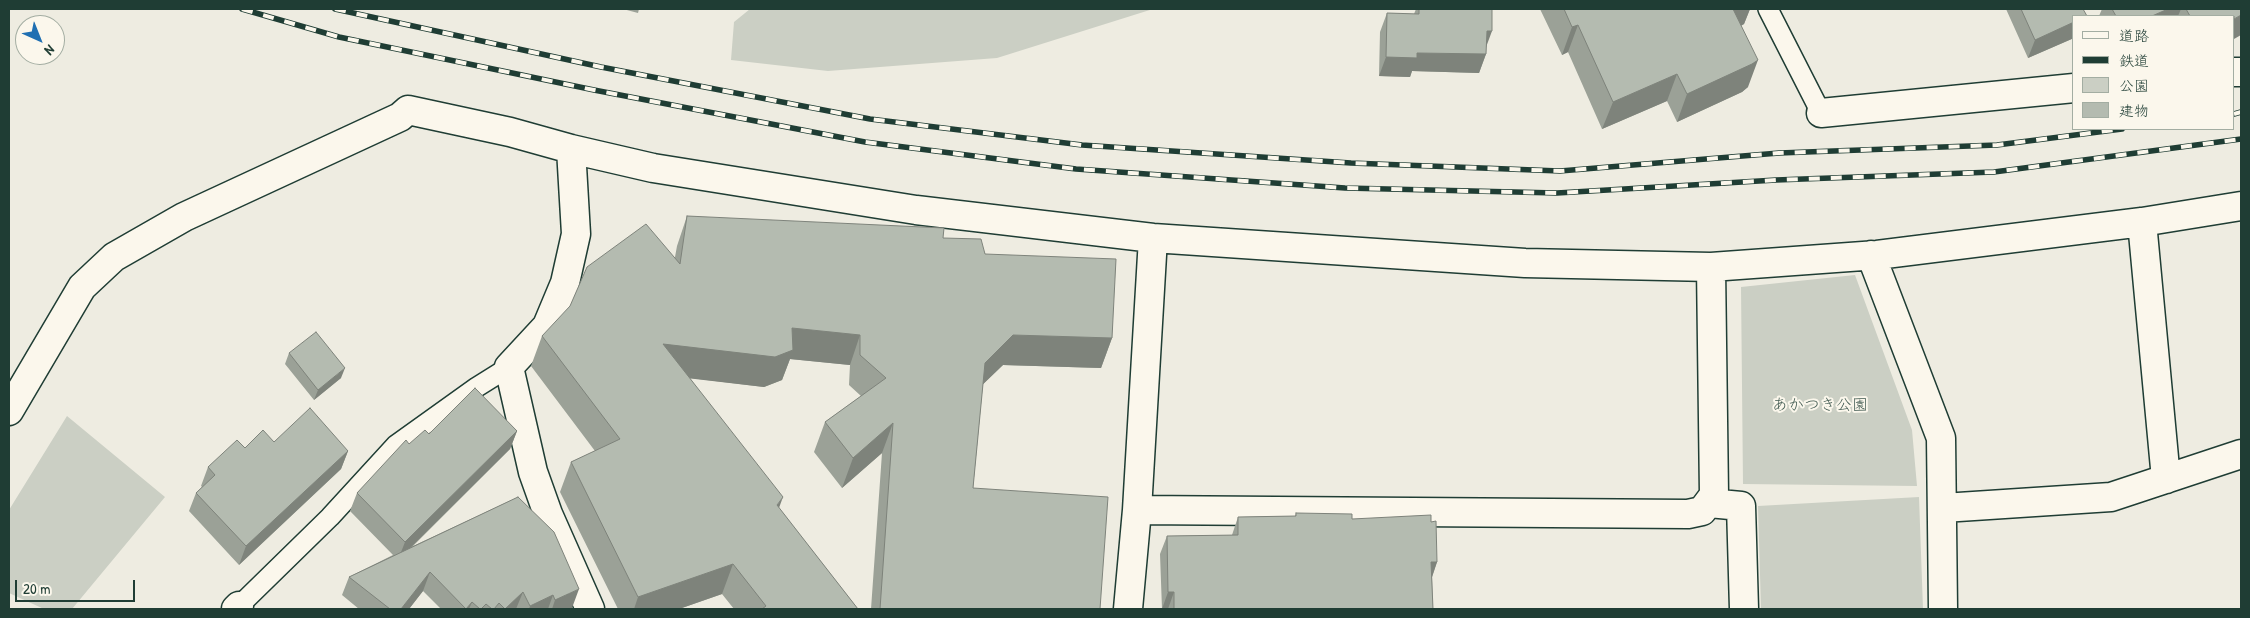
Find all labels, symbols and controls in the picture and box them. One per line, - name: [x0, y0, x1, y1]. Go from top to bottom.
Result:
- north arrow: [15, 15, 65, 65]
- legend: [2072, 15, 2235, 130]
- text: 道路: [2119, 25, 2149, 46]
- text: N: [41, 41, 59, 60]
- text: 鉄道: [2119, 50, 2149, 71]
- text: 公園: [2119, 75, 2149, 96]
- text: 建物: [2119, 100, 2149, 121]
- park label: あかつき公園: [1772, 396, 1868, 416]
- scale bar: [18, 570, 138, 602]
- text: 20 m: [23, 578, 50, 599]

